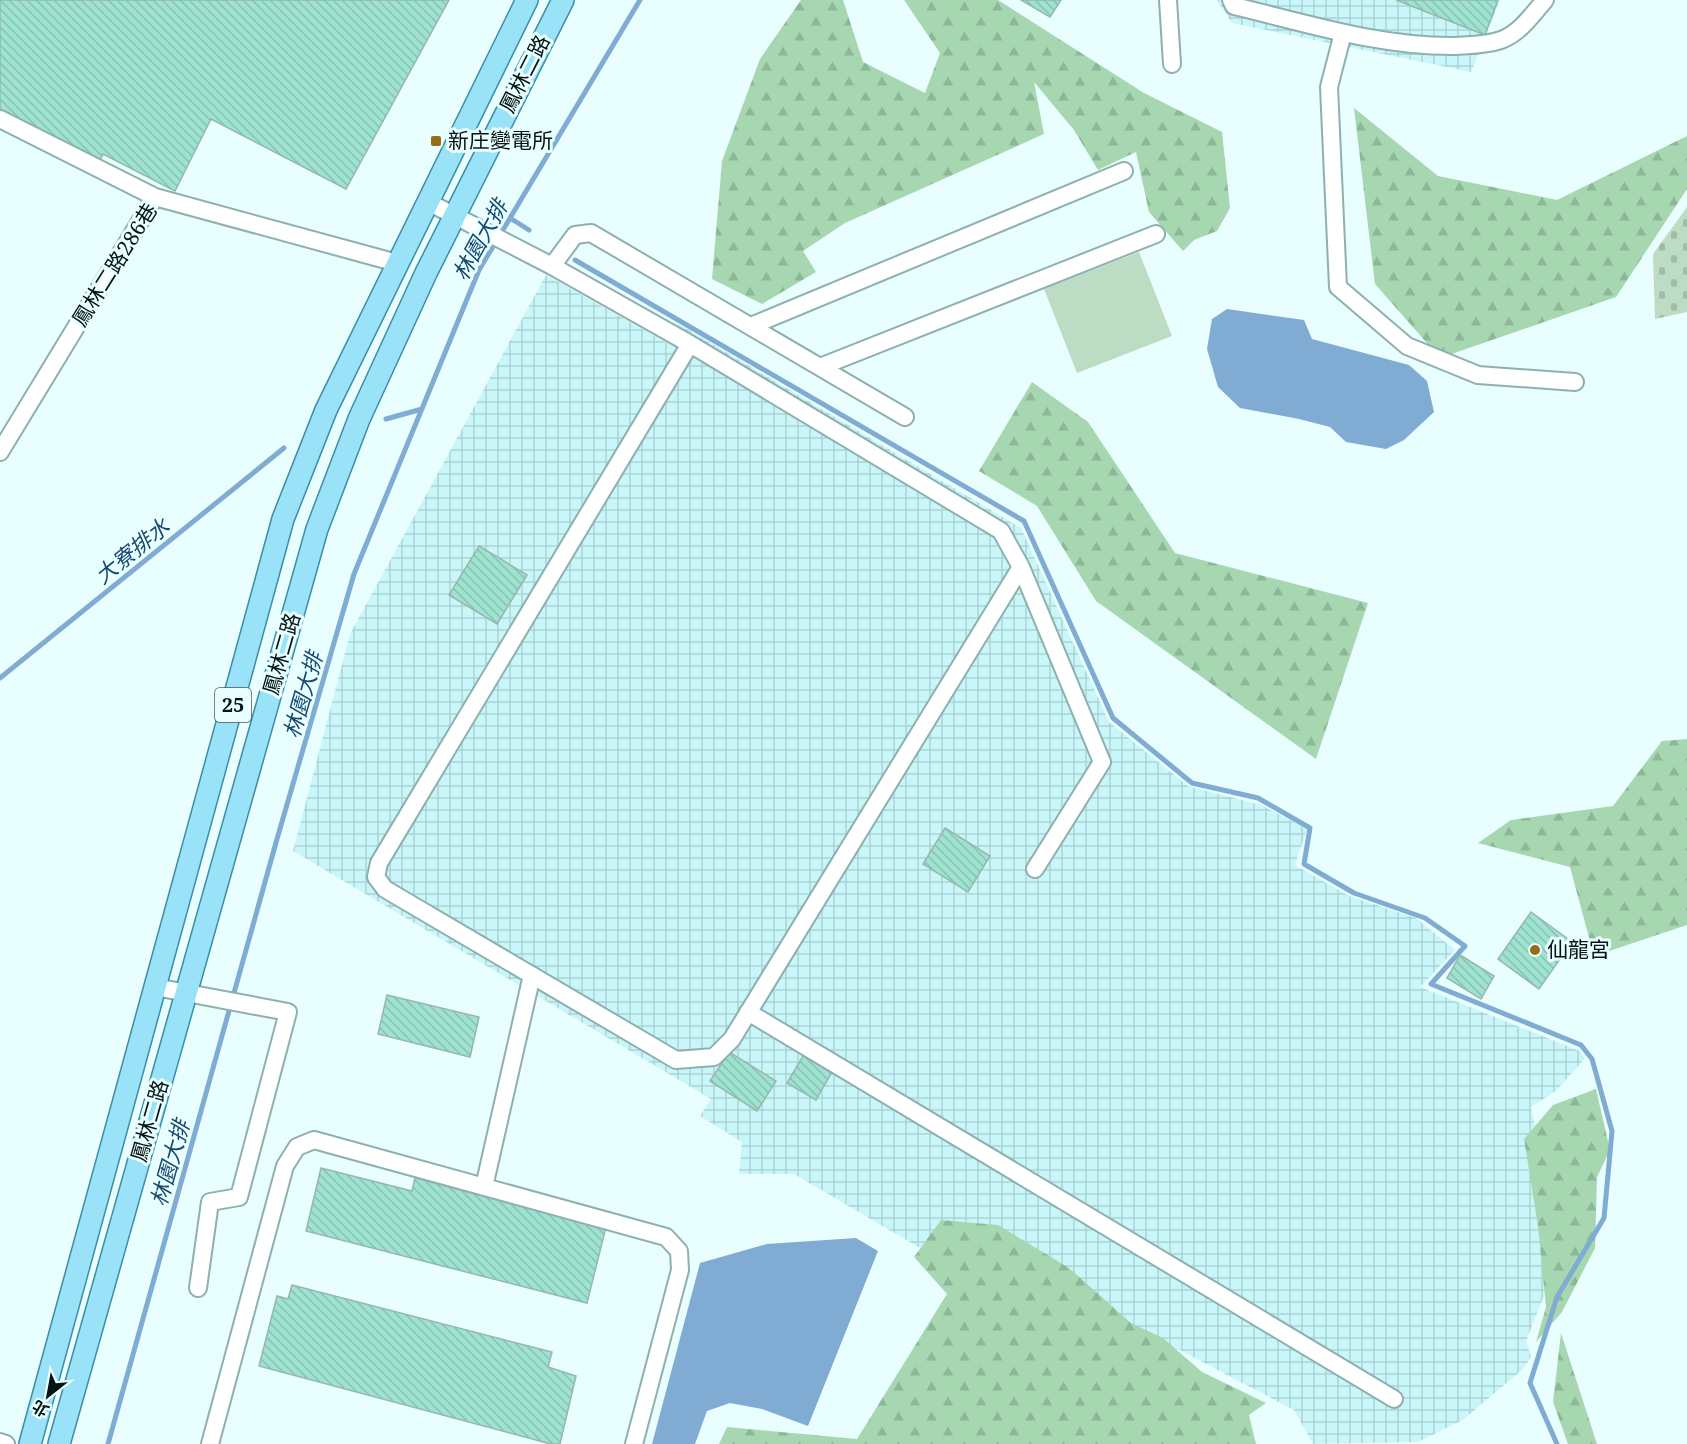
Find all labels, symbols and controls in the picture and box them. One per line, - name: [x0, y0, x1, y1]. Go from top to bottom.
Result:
- street label: 鳳林二路: [493, 30, 556, 117]
- place label: 新庄變電所: [448, 126, 553, 154]
- marker: 新庄變電所: [429, 134, 443, 148]
- water label: 林園大排: [445, 191, 515, 285]
- street label: 鳳林二路286巷: [65, 198, 163, 331]
- water label: 大寮排水: [88, 510, 176, 590]
- street label: 鳳林二路: [256, 609, 306, 698]
- water label: 林園大排: [275, 645, 329, 741]
- road number: 25: [215, 688, 251, 722]
- place label: 仙龍宮: [1547, 935, 1610, 963]
- marker: 仙龍宮: [1528, 943, 1542, 957]
- street label: 鳳林二路: [124, 1076, 174, 1165]
- water label: 林園大排: [142, 1113, 196, 1209]
- north arrow: [18, 1366, 78, 1426]
- text: 北: [28, 1395, 53, 1422]

